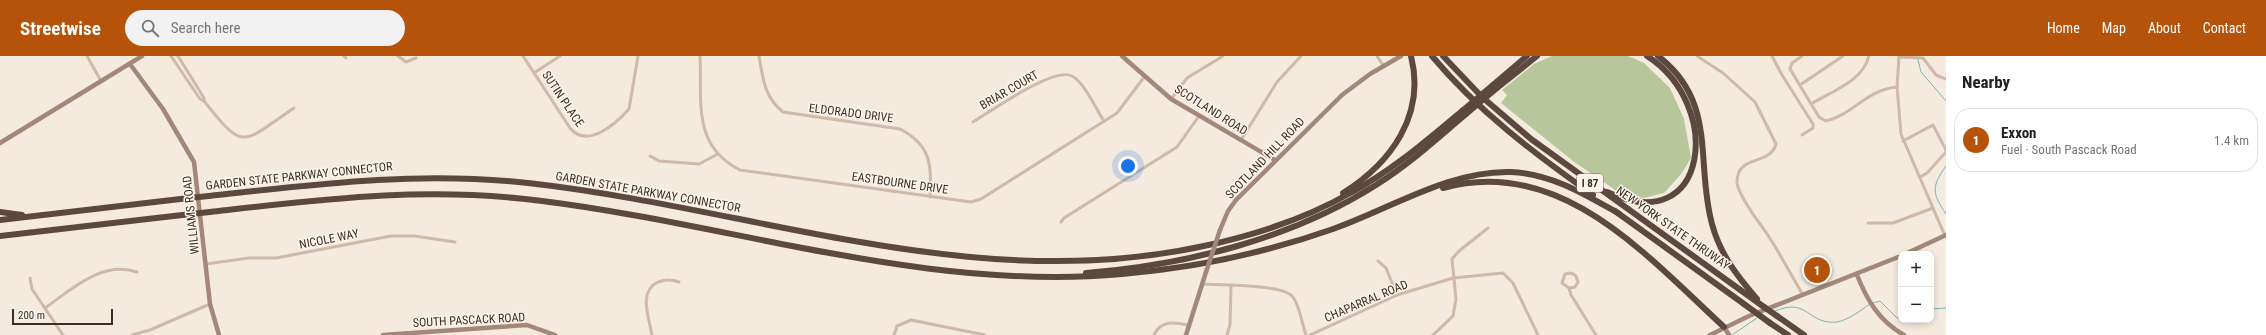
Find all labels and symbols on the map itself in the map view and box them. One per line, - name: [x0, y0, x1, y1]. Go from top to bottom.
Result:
- street label: SUTIN PLACE: [539, 68, 587, 130]
- street label: BRIAR COURT: [977, 68, 1041, 112]
- street label: SCOTLAND ROAD: [1172, 82, 1250, 138]
- street label: ELDORADO DRIVE: [808, 101, 894, 125]
- street label: SCOTLAND HILL ROAD: [1222, 114, 1308, 202]
- your location: [1118, 156, 1138, 176]
- street label: GARDEN STATE PARKWAY CONNECTOR: [205, 159, 394, 193]
- street label: GARDEN STATE PARKWAY CONNECTOR: [554, 169, 742, 215]
- street label: EASTBOURNE DRIVE: [851, 169, 949, 197]
- road number: I 87: [1577, 174, 1603, 192]
- street label: WILLIAMS ROAD: [180, 175, 202, 255]
- street label: NEW YORK STATE THRUWAY: [1613, 183, 1733, 273]
- street label: NICOLE WAY: [298, 226, 361, 252]
- pin: 1: [1804, 255, 1830, 285]
- street label: CHAPARRAL ROAD: [1322, 277, 1410, 325]
- scale bar: [12, 307, 113, 326]
- street label: SOUTH PASCACK ROAD: [412, 310, 526, 330]

